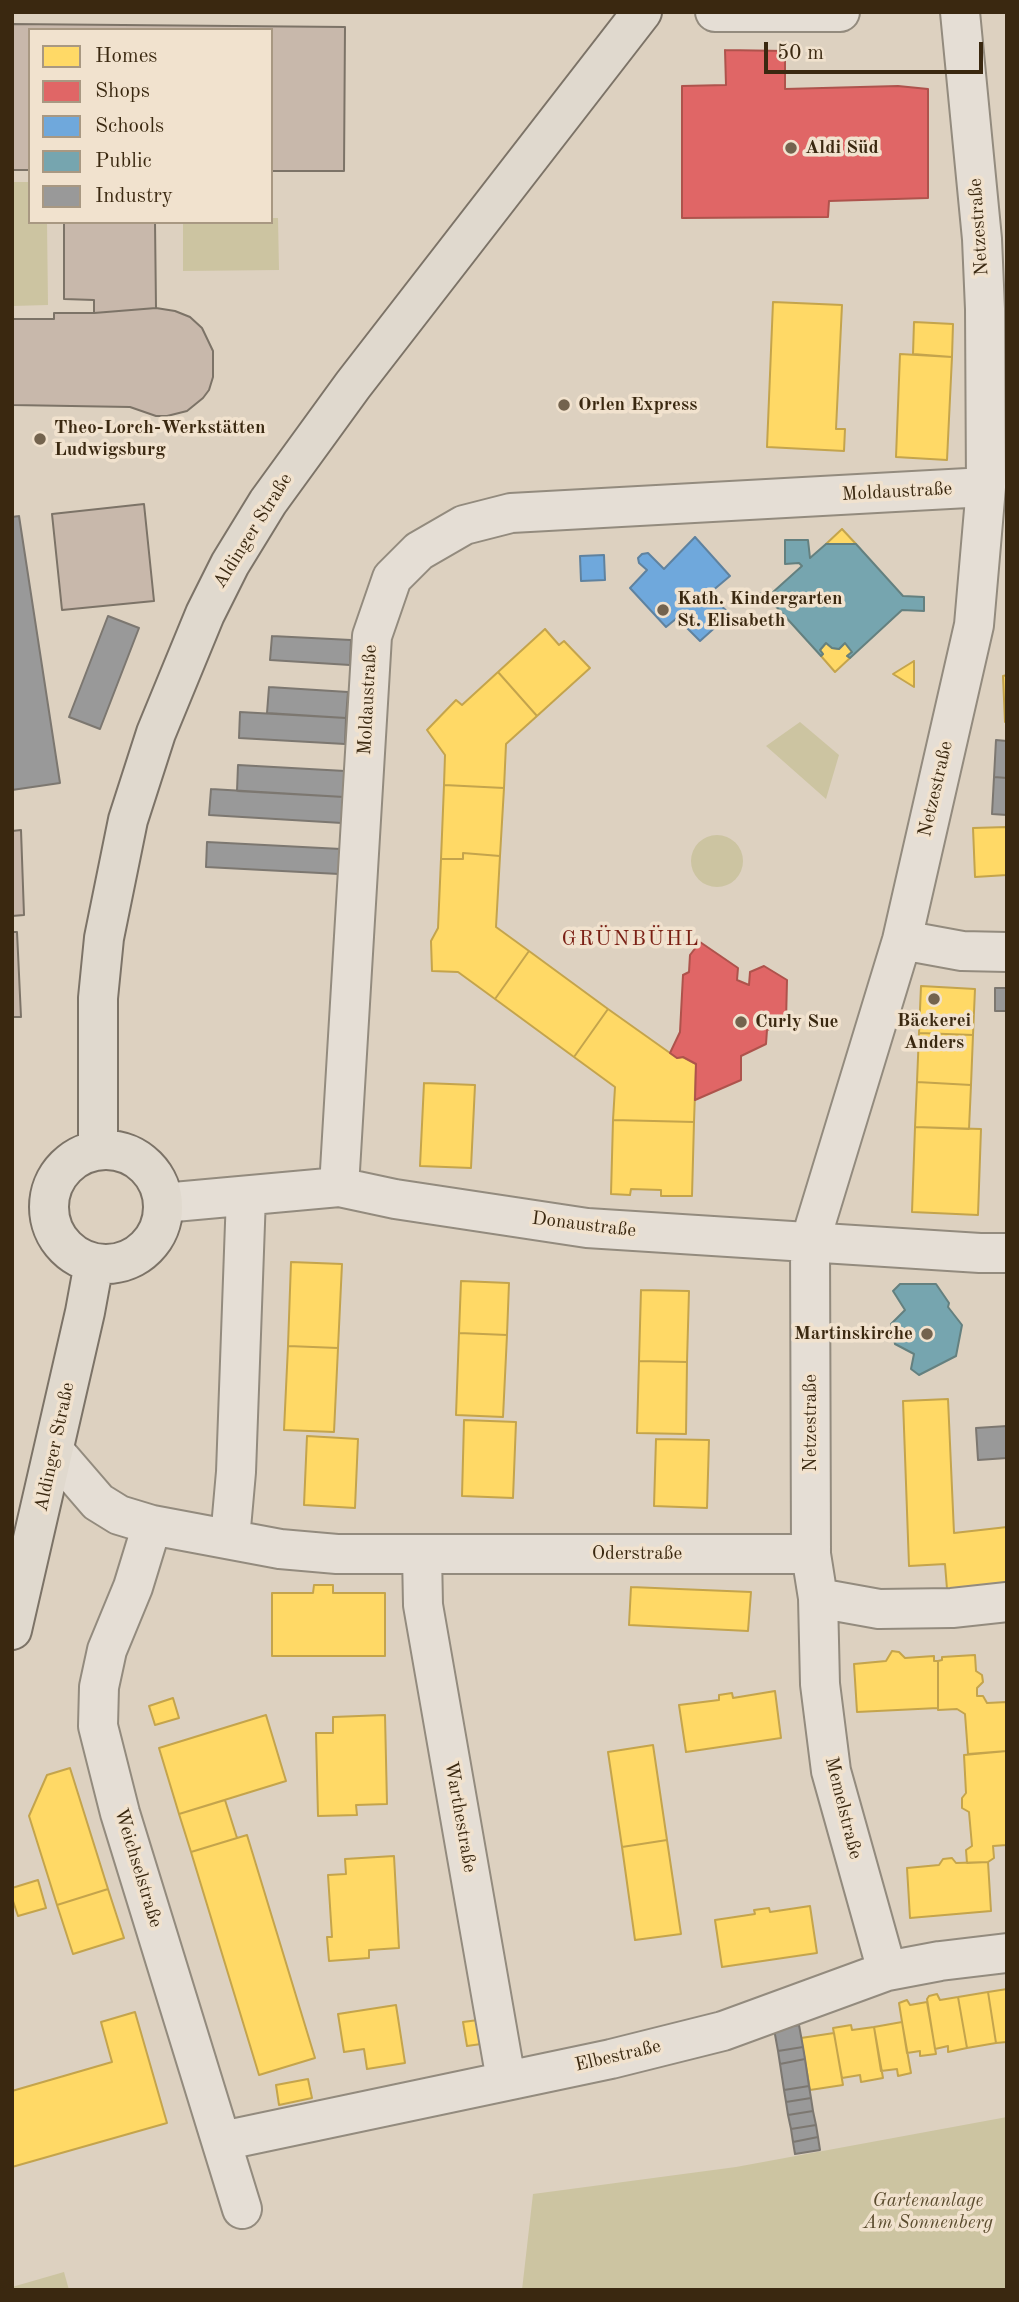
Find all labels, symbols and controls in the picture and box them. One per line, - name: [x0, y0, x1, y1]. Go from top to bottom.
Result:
- legend: [28, 28, 273, 224]
- scale bar: [767, 28, 986, 72]
- text: 50 m: [777, 43, 824, 64]
- text: Homes: [95, 46, 157, 67]
- text: Shops: [95, 81, 150, 102]
- text: Schools: [95, 116, 164, 137]
- place label: Aldi Süd: [805, 137, 879, 159]
- marker: Aldi Süd: [783, 140, 799, 156]
- text: Public: [95, 151, 152, 172]
- street label: Netzestraße: [964, 177, 994, 277]
- text: Industry: [95, 186, 173, 207]
- place label: Orlen Express: [578, 394, 697, 416]
- marker: Orlen Express: [556, 397, 572, 413]
- place label: Theo-Lorch-Werkstätten Ludwigsburg: [54, 417, 266, 461]
- marker: Theo-Lorch-Werkstätten Ludwigsburg: [32, 431, 48, 447]
- street label: Aldinger Straße: [209, 469, 297, 593]
- street label: Moldaustraße: [841, 478, 953, 506]
- place label: Kath. Kindergarten St. Elisabeth: [677, 588, 843, 632]
- marker: Kath. Kindergarten St. Elisabeth: [655, 602, 671, 618]
- street label: Moldaustraße: [354, 644, 382, 756]
- street label: Netzestraße: [914, 739, 958, 839]
- district label: GRÜNBÜHL: [563, 926, 699, 952]
- marker: Bäckerei Anders: [926, 991, 942, 1007]
- place label: Bäckerei Anders: [897, 1010, 971, 1054]
- place label: Curly Sue: [755, 1011, 839, 1033]
- marker: Curly Sue: [733, 1014, 749, 1030]
- street label: Donaustraße: [531, 1207, 637, 1243]
- place label: Martinskirche: [794, 1323, 913, 1345]
- marker: Martinskirche: [919, 1326, 935, 1342]
- street label: Netzestraße: [800, 1374, 822, 1472]
- street label: Aldinger Straße: [30, 1380, 80, 1514]
- street label: Oderstraße: [592, 1543, 682, 1565]
- street label: Memelstraße: [819, 1755, 867, 1861]
- street label: Warthestraße: [439, 1760, 481, 1874]
- street label: Weichselstraße: [109, 1805, 167, 1931]
- street label: Elbestraße: [573, 2035, 663, 2077]
- park label: Gartenanlage Am Sonnenberg: [863, 2190, 993, 2234]

